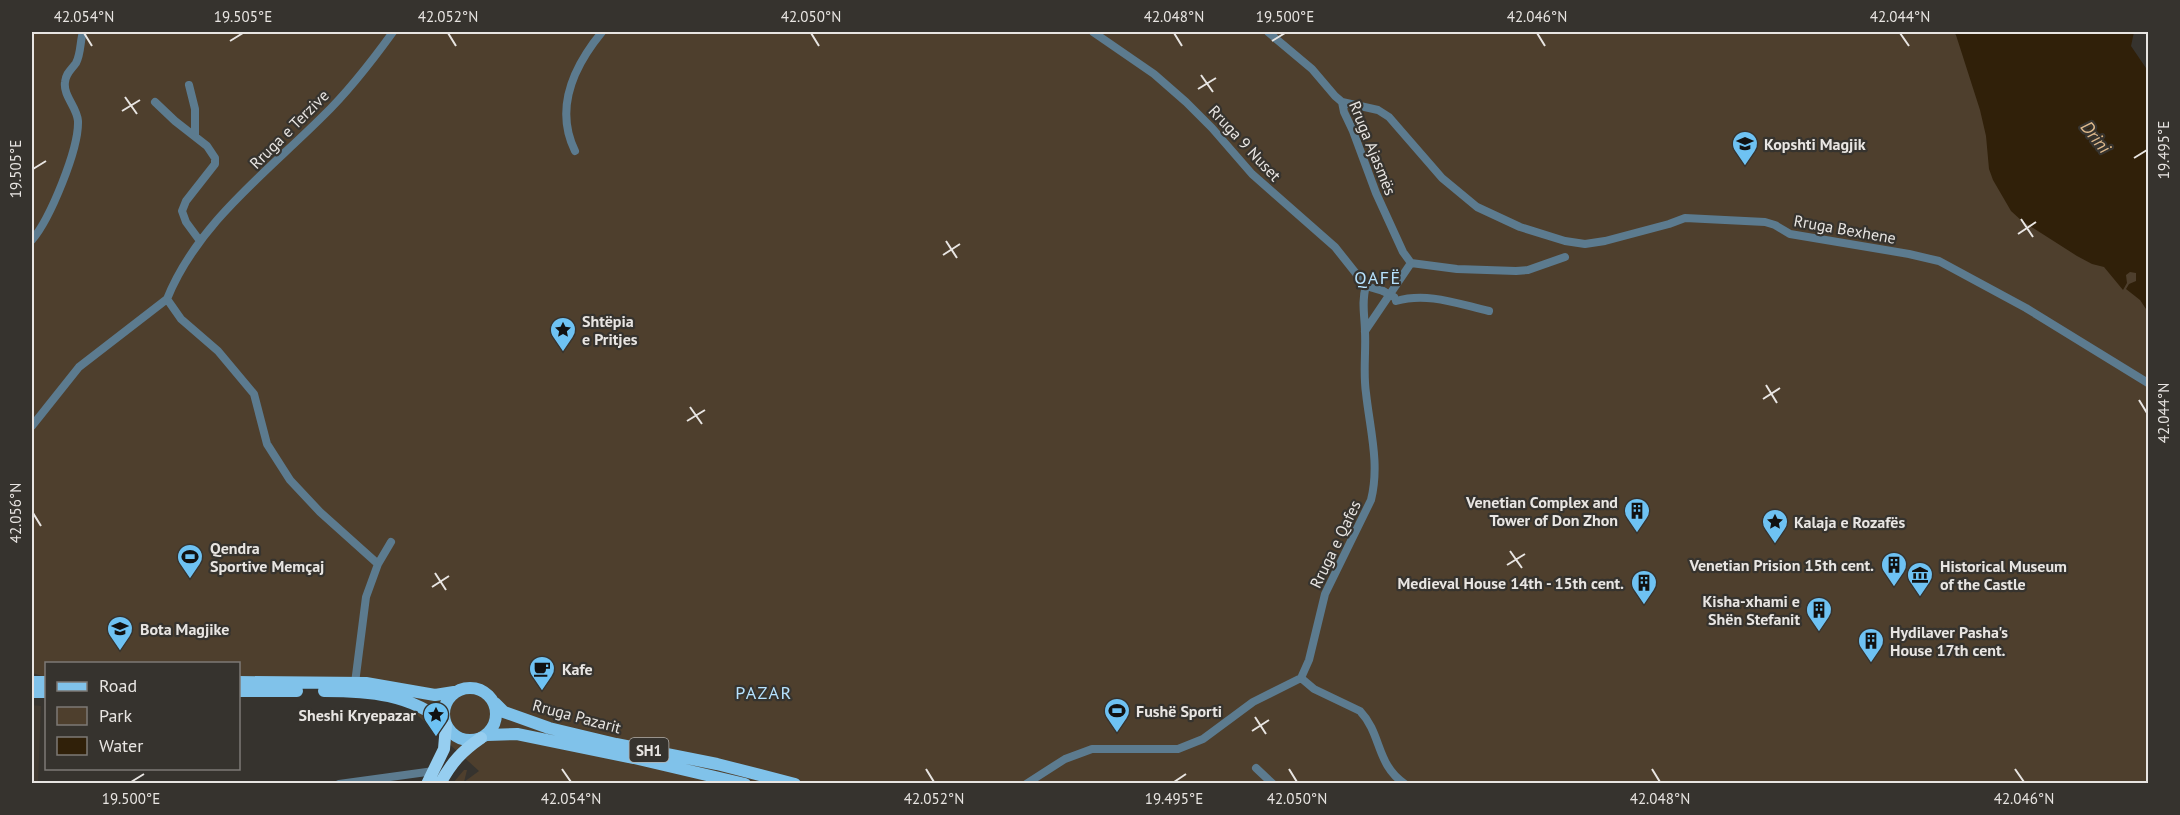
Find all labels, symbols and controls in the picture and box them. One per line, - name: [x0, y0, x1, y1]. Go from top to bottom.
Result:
- text: 42.054°N: [54, 7, 114, 26]
- text: 19.505°E: [214, 7, 272, 26]
- text: 42.052°N: [418, 7, 478, 26]
- text: 42.050°N: [781, 7, 841, 26]
- text: 42.048°N: [1144, 7, 1204, 26]
- text: 19.500°E: [1256, 7, 1314, 26]
- text: 42.046°N: [1507, 7, 1567, 26]
- text: 42.044°N: [1870, 7, 1930, 26]
- street label: Rruga e Terzive: [245, 85, 333, 173]
- street label: Rruga Ajasmës: [1345, 98, 1401, 198]
- street label: Rruga 9 Nuset: [1205, 101, 1286, 186]
- water label: Drini: [2076, 116, 2117, 159]
- text: 19.495°E: [2154, 121, 2173, 179]
- school or university icon: Kopshti Magjik: [1730, 129, 1760, 167]
- place label: Kopshti Magjik: [1764, 134, 1866, 154]
- text: 19.505°E: [6, 140, 25, 198]
- street label: Rruga Bexhene: [1792, 210, 1898, 248]
- district label: QAFË: [1354, 266, 1402, 289]
- place label: Shtëpia e Pritjes: [582, 311, 638, 349]
- place icon: Shtëpia e Pritjes: [548, 315, 578, 353]
- text: 42.044°N: [2154, 383, 2173, 443]
- text: 42.056°N: [6, 483, 25, 543]
- place label: Venetian Complex and Tower of Don Zhon: [1465, 492, 1618, 530]
- building icon: Venetian Complex and Tower of Don Zhon: [1622, 496, 1652, 534]
- street label: Rruga e Qafes: [1305, 497, 1365, 591]
- place icon: Kalaja e Rozafës: [1760, 507, 1790, 545]
- place label: Kalaja e Rozafës: [1794, 512, 1905, 532]
- place label: Qendra Sportive Memçaj: [210, 538, 324, 576]
- sports icon: Qendra Sportive Memçaj: [175, 542, 205, 580]
- building icon: Venetian Prision 15th cent.: [1879, 550, 1909, 588]
- place label: Venetian Prision 15th cent.: [1688, 555, 1874, 575]
- place label: Historical Museum of the Castle: [1940, 556, 2067, 594]
- museum icon: Historical Museum of the Castle: [1905, 560, 1935, 598]
- building icon: Medieval House 14th - 15th cent.: [1629, 568, 1659, 606]
- place label: Medieval House 14th - 15th cent.: [1398, 573, 1624, 593]
- place label: Kisha-xhami e Shën Stefanit: [1702, 591, 1800, 629]
- building icon: Kisha-xhami e Shën Stefanit: [1804, 595, 1834, 633]
- school or university icon: Bota Magjike: [105, 614, 135, 652]
- place label: Bota Magjike: [140, 619, 229, 639]
- place label: Hydilaver Pasha's House 17th cent.: [1890, 622, 2008, 660]
- building icon: Hydilaver Pasha's House 17th cent.: [1856, 626, 1886, 664]
- cafe icon: Kafe: [527, 654, 557, 692]
- place label: Kafe: [562, 659, 593, 679]
- legend: [45, 662, 240, 770]
- text: Road: [99, 674, 137, 697]
- district label: PAZAR: [735, 681, 793, 704]
- street label: Rruga Pazarit: [531, 695, 624, 738]
- sports icon: Fushë Sporti: [1102, 696, 1132, 734]
- place icon: Sheshi Kryepazar: [421, 700, 451, 738]
- place label: Fushë Sporti: [1136, 701, 1222, 721]
- text: Park: [99, 704, 132, 727]
- place label: Sheshi Kryepazar: [299, 705, 416, 725]
- text: Water: [99, 734, 143, 757]
- road number: SH1: [630, 738, 668, 762]
- text: 19.500°E: [102, 789, 160, 808]
- text: 42.054°N: [541, 789, 601, 808]
- text: 42.052°N: [904, 789, 964, 808]
- text: 19.495°E: [1145, 789, 1203, 808]
- text: 42.050°N: [1267, 789, 1327, 808]
- text: 42.048°N: [1630, 789, 1690, 808]
- text: 42.046°N: [1994, 789, 2054, 808]

